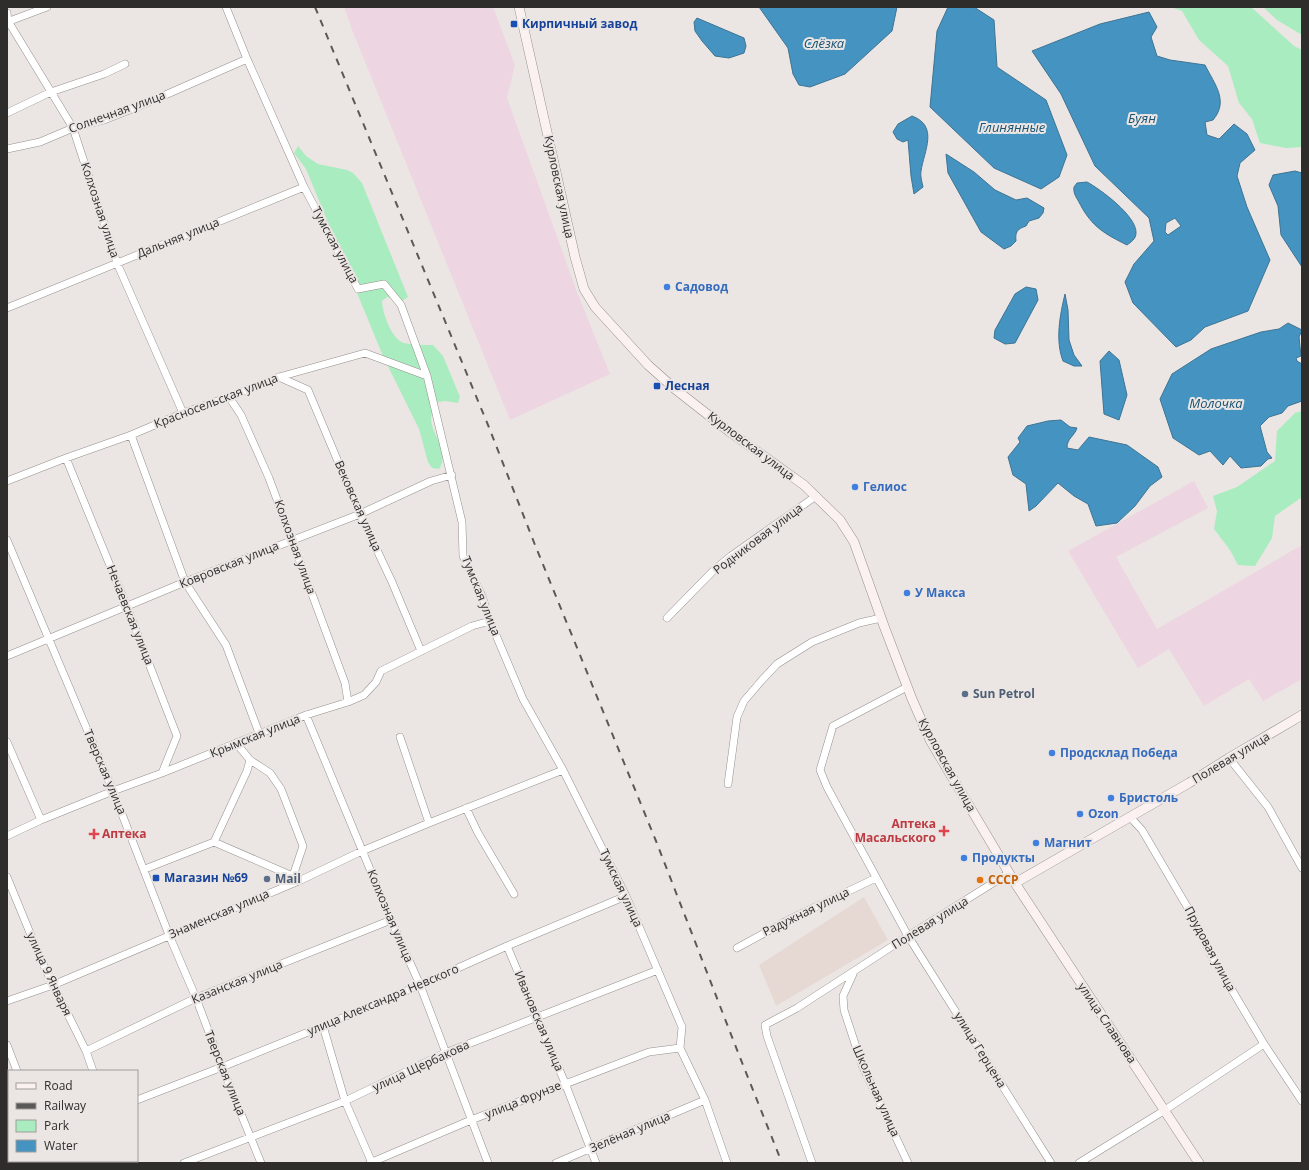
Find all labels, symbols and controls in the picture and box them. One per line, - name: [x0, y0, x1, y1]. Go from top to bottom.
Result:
- place label: Кирпичный завод: [522, 15, 637, 32]
- marker: Кирпичный завод: [509, 19, 519, 29]
- water label: Слёзка: [804, 34, 845, 52]
- street label: Солнечная улица: [66, 86, 168, 137]
- water label: Буян: [1128, 109, 1156, 127]
- water label: Глинянные: [979, 118, 1046, 136]
- street label: Курловская улица: [540, 134, 579, 240]
- street label: Колхозная улица: [77, 160, 124, 260]
- street label: Тумская улица: [308, 203, 363, 286]
- street label: Дальняя улица: [134, 213, 222, 262]
- place label: Садовод: [675, 278, 728, 295]
- marker: Садовод: [662, 282, 672, 292]
- street label: Красносельская улица: [151, 369, 280, 432]
- place label: Лесная: [665, 377, 710, 394]
- marker: Лесная: [652, 381, 662, 391]
- water label: Молочка: [1189, 394, 1243, 412]
- street label: Курловская улица: [704, 407, 798, 484]
- street label: Вековская улица: [331, 458, 386, 554]
- place label: Гелиос: [863, 478, 907, 495]
- marker: Гелиос: [850, 482, 860, 492]
- street label: Колхозная улица: [270, 497, 320, 596]
- street label: Родниковая улица: [709, 499, 806, 578]
- street label: Ковровская улица: [177, 537, 281, 592]
- street label: Тумская улица: [458, 553, 505, 638]
- street label: Нечаевская улица: [103, 562, 158, 667]
- place label: У Макса: [915, 584, 965, 601]
- marker: У Макса: [902, 588, 912, 598]
- place label: Sun Petrol: [973, 685, 1035, 702]
- marker: Sun Petrol: [960, 689, 970, 699]
- street label: Крымская улица: [207, 710, 302, 761]
- street label: Курловская улица: [915, 715, 980, 815]
- street label: Тверская улица: [80, 727, 131, 817]
- street label: Полевая улица: [1189, 728, 1273, 787]
- place label: Продсклад Победа: [1060, 744, 1178, 761]
- marker: Продсклад Победа: [1047, 748, 1057, 758]
- place label: Бристоль: [1119, 789, 1178, 806]
- marker: Бристоль: [1106, 793, 1116, 803]
- place label: Ozon: [1088, 805, 1119, 822]
- marker: Ozon: [1075, 809, 1085, 819]
- place label: Аптека Масальского: [855, 815, 936, 846]
- place label: Аптека: [102, 825, 147, 842]
- marker: Аптека Масальского: [939, 826, 949, 836]
- marker: Аптека: [89, 829, 99, 839]
- place label: Магнит: [1044, 834, 1092, 851]
- marker: Магнит: [1031, 838, 1041, 848]
- street label: Тумская улица: [596, 846, 647, 930]
- place label: Продукты: [972, 849, 1035, 866]
- marker: Продукты: [959, 853, 969, 863]
- street label: Колхозная улица: [363, 867, 418, 965]
- place label: Магазин №69: [164, 869, 248, 886]
- place label: Mail: [275, 870, 301, 887]
- place label: СССР: [988, 871, 1018, 888]
- marker: Магазин №69: [151, 873, 161, 883]
- marker: Mail: [262, 874, 272, 884]
- marker: СССР: [975, 875, 985, 885]
- street label: Радужная улица: [760, 883, 852, 940]
- street label: Знаменская улица: [166, 885, 272, 942]
- street label: Полевая улица: [888, 892, 971, 953]
- street label: Прудовая улица: [1181, 903, 1240, 994]
- street label: улица 9 Января: [23, 929, 76, 1018]
- street label: Казанская улица: [189, 955, 285, 1008]
- street label: улица Александра Невского: [304, 960, 461, 1039]
- street label: Ивановская улица: [511, 968, 568, 1074]
- street label: улица Славнова: [1074, 979, 1141, 1067]
- street label: улица Герцена: [950, 1008, 1011, 1091]
- street label: Тверская улица: [201, 1028, 250, 1118]
- street label: улица Щербакова: [370, 1036, 472, 1095]
- street label: Школьная улица: [849, 1042, 904, 1139]
- legend: [8, 1070, 138, 1162]
- street label: улица Фрунзе: [482, 1076, 564, 1123]
- text: Road: [44, 1077, 73, 1094]
- text: Railway: [44, 1097, 87, 1114]
- street label: Зелёная улица: [587, 1107, 673, 1156]
- text: Park: [44, 1117, 70, 1134]
- text: Water: [44, 1137, 78, 1154]

